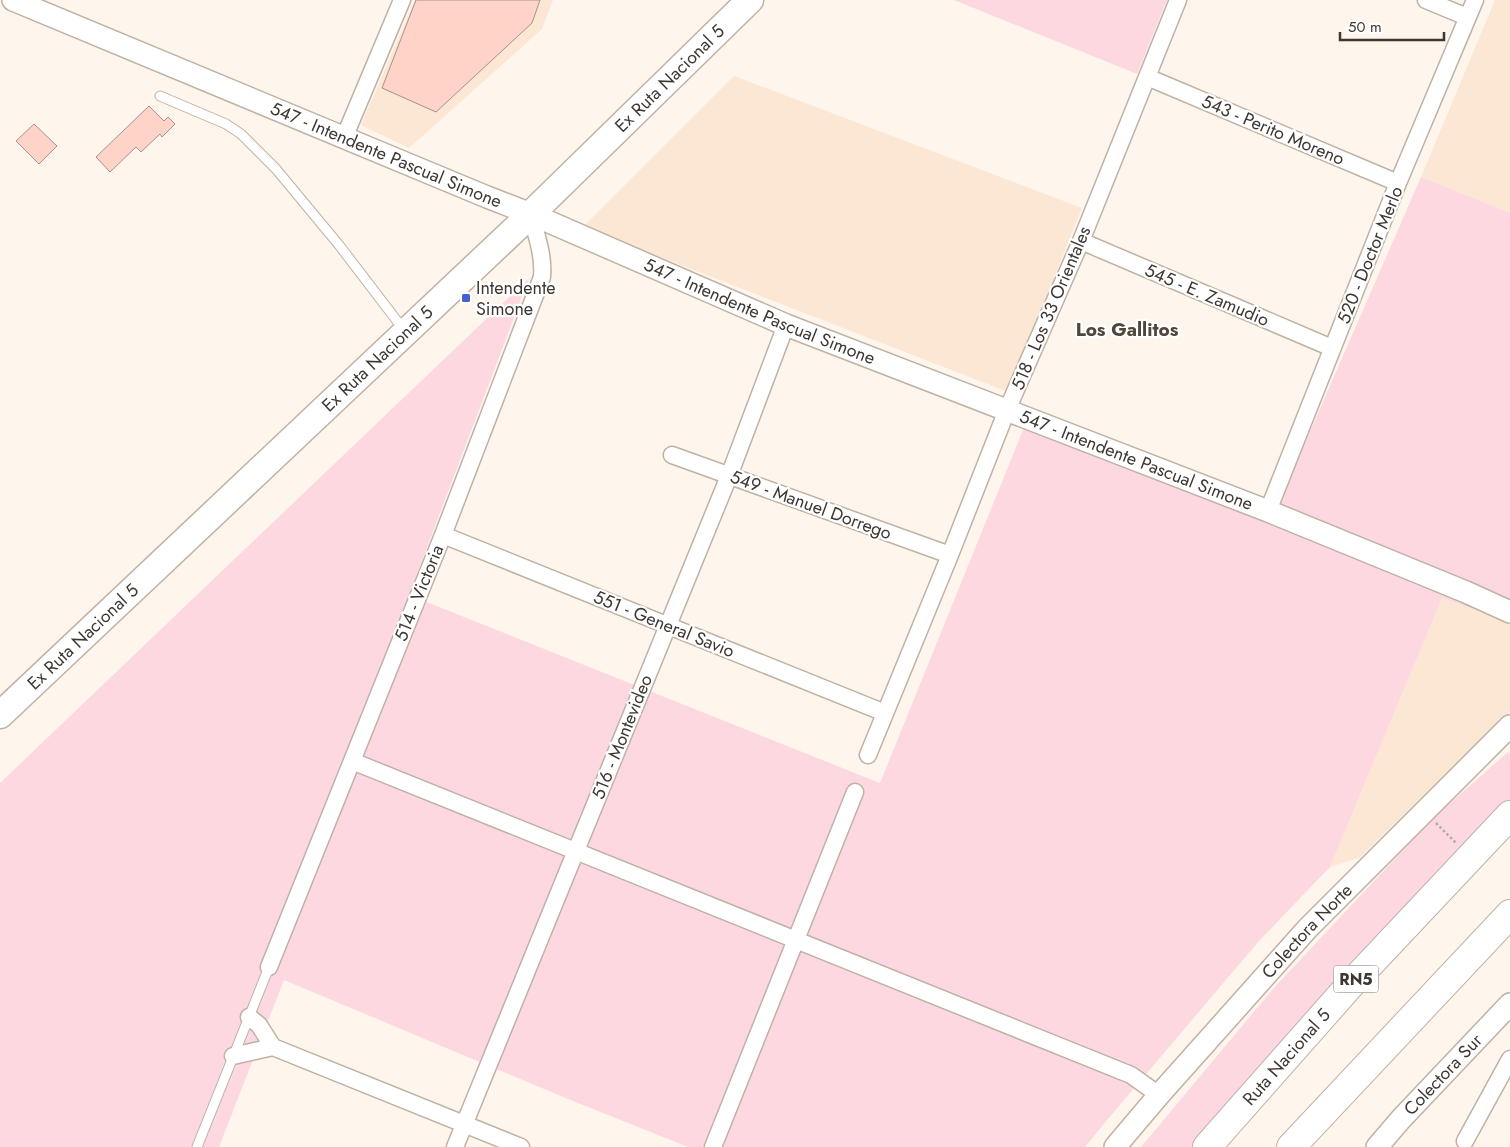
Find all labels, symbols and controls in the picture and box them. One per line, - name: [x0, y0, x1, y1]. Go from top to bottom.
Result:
- scale bar: [1340, 10, 1444, 42]
- text: 50 m: [1348, 16, 1382, 38]
- street label: Ex Ruta Nacional 5: [609, 19, 730, 138]
- street label: 543 - Perito Moreno: [1198, 88, 1349, 172]
- street label: 547 - Intendente Pascual Simone: [266, 95, 506, 214]
- street label: 520 - Doctor Merlo: [1331, 182, 1409, 328]
- street label: 518 - Los 33 Orientales: [1005, 222, 1097, 394]
- street label: 547 - Intendente Pascual Simone: [640, 252, 879, 371]
- street label: 545 - E. Zamudio: [1141, 257, 1273, 333]
- place label: Intendente Simone: [476, 275, 555, 322]
- marker: Intendente Simone: [460, 292, 472, 304]
- street label: Ex Ruta Nacional 5: [316, 300, 439, 418]
- district label: Los Gallitos: [1076, 316, 1179, 343]
- street label: 547 - Intendente Pascual Simone: [1016, 403, 1257, 517]
- street label: 549 - Manuel Dorrego: [727, 464, 896, 546]
- street label: 514 - Victoria: [388, 541, 450, 645]
- street label: Ex Ruta Nacional 5: [21, 578, 144, 696]
- street label: 551 - General Savio: [590, 584, 739, 664]
- street label: 516 - Montevideo: [585, 671, 659, 803]
- street label: Colectora Norte: [1256, 878, 1358, 984]
- road number: RN5: [1334, 966, 1378, 992]
- street label: Ruta Nacional 5: [1236, 1003, 1336, 1111]
- street label: Colectora Sur: [1398, 1027, 1489, 1121]

